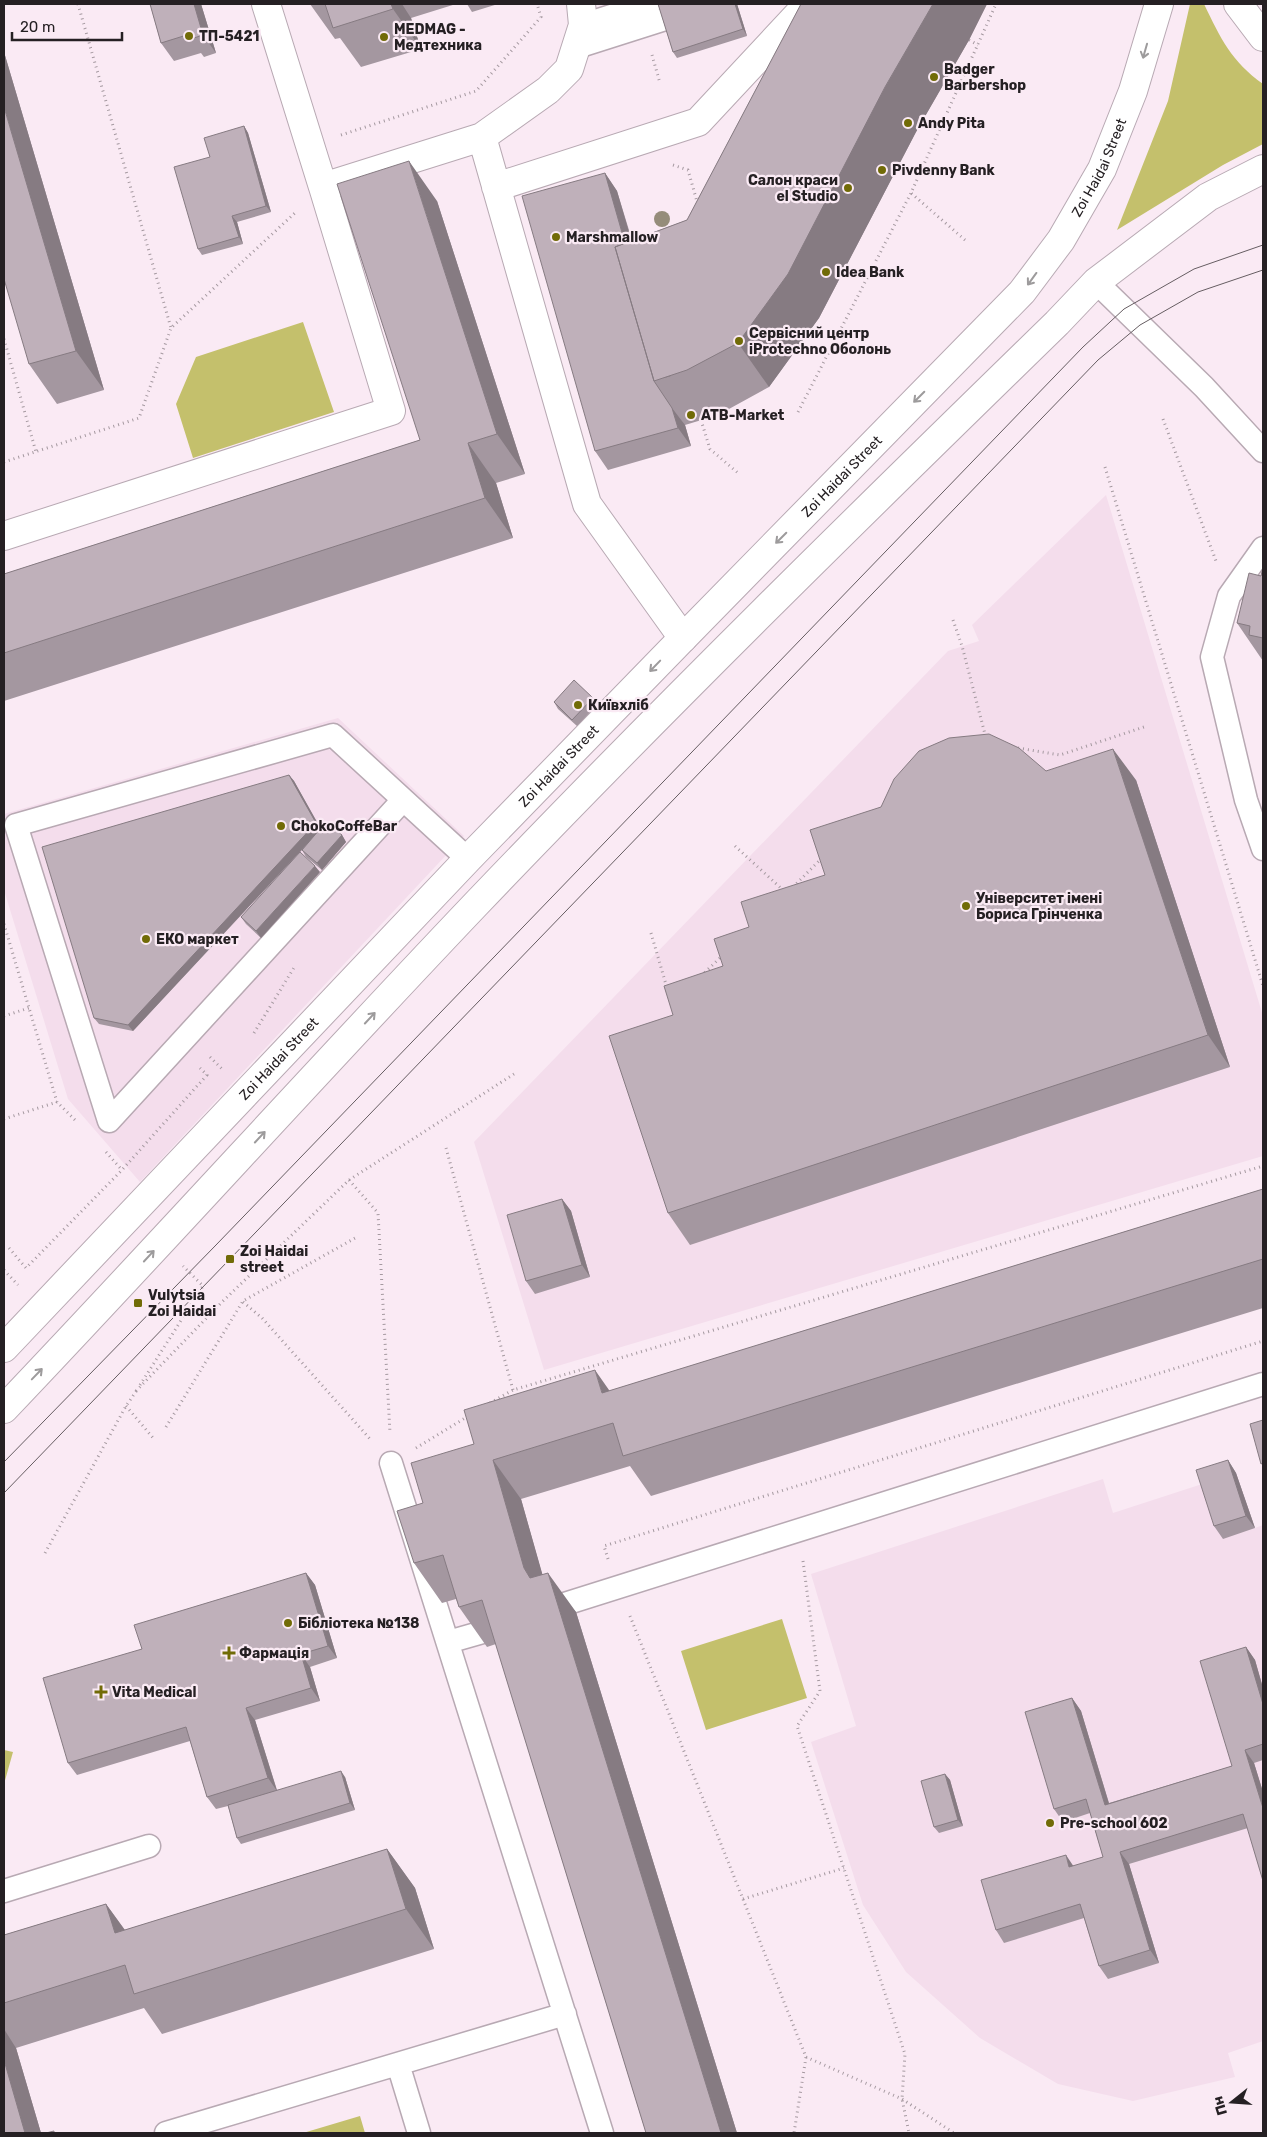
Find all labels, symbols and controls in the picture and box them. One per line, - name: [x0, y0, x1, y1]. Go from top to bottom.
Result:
- scale bar: [12, 10, 122, 42]
- text: 20 m: [20, 18, 55, 36]
- place label: MEDMAG - Медтехника: [394, 21, 482, 54]
- place label: ТП-5421: [199, 28, 260, 45]
- marker: ТП-5421: [183, 30, 195, 42]
- marker: MEDMAG - Медтехника: [378, 31, 390, 43]
- one-way arrow: [1139, 42, 1149, 58]
- place label: Badger Barbershop: [944, 61, 1026, 94]
- marker: Badger Barbershop: [928, 71, 940, 83]
- place label: Andy Pita: [918, 115, 985, 132]
- street label: Zoi Haidai Street: [1068, 115, 1130, 220]
- marker: Andy Pita: [902, 117, 914, 129]
- place label: Pivdenny Bank: [892, 162, 996, 179]
- marker: Pivdenny Bank: [876, 164, 888, 176]
- place label: Салон краси el Studio: [748, 172, 838, 205]
- marker: Салон краси el Studio: [842, 182, 854, 194]
- place label: Marshmallow: [566, 229, 658, 246]
- marker: Marshmallow: [550, 231, 562, 243]
- place label: Idea Bank: [836, 264, 905, 281]
- marker: Idea Bank: [820, 266, 832, 278]
- one-way arrow: [1026, 272, 1037, 285]
- place label: Сервісний центр iProtechno Оболонь: [749, 325, 891, 358]
- marker: Сервісний центр iProtechno Оболонь: [733, 335, 745, 347]
- one-way arrow: [913, 390, 925, 403]
- place label: ATB-Market: [701, 407, 785, 424]
- marker: ATB-Market: [685, 409, 697, 421]
- street label: Zoi Haidai Street: [798, 431, 886, 521]
- one-way arrow: [775, 531, 787, 544]
- one-way arrow: [649, 660, 661, 672]
- place label: Київхліб: [588, 697, 649, 714]
- marker: Київхліб: [572, 699, 584, 711]
- street label: Zoi Haidai Street: [515, 721, 603, 810]
- place label: ChokoCoffeBar: [291, 818, 398, 835]
- marker: ChokoCoffeBar: [275, 820, 287, 832]
- place label: Університет імені Бориса Грінченка: [976, 890, 1102, 923]
- marker: Університет імені Бориса Грінченка: [960, 900, 972, 912]
- place label: ЕКО маркет: [156, 931, 239, 948]
- marker: ЕКО маркет: [140, 933, 152, 945]
- one-way arrow: [364, 1012, 376, 1024]
- street label: Zoi Haidai Street: [235, 1013, 322, 1103]
- one-way arrow: [254, 1131, 266, 1143]
- place label: Zoi Haidai street: [240, 1243, 308, 1276]
- one-way arrow: [143, 1250, 155, 1263]
- marker: Zoi Haidai street: [224, 1253, 236, 1265]
- place label: Vulytsia Zoi Haidai: [148, 1287, 216, 1320]
- marker: Vulytsia Zoi Haidai: [132, 1297, 144, 1309]
- one-way arrow: [31, 1368, 43, 1380]
- place label: Бібліотека №138: [298, 1615, 420, 1632]
- marker: Бібліотека №138: [282, 1617, 294, 1629]
- place label: Фармація: [239, 1645, 309, 1662]
- marker: Фармація: [223, 1647, 235, 1659]
- place label: Vita Medical: [112, 1684, 197, 1701]
- marker: Vita Medical: [94, 1685, 108, 1699]
- place label: Pre-school 602: [1060, 1815, 1168, 1832]
- marker: Pre-school 602: [1044, 1817, 1056, 1829]
- north arrow: [1207, 2077, 1257, 2127]
- text: Пн: [1209, 2094, 1231, 2117]

